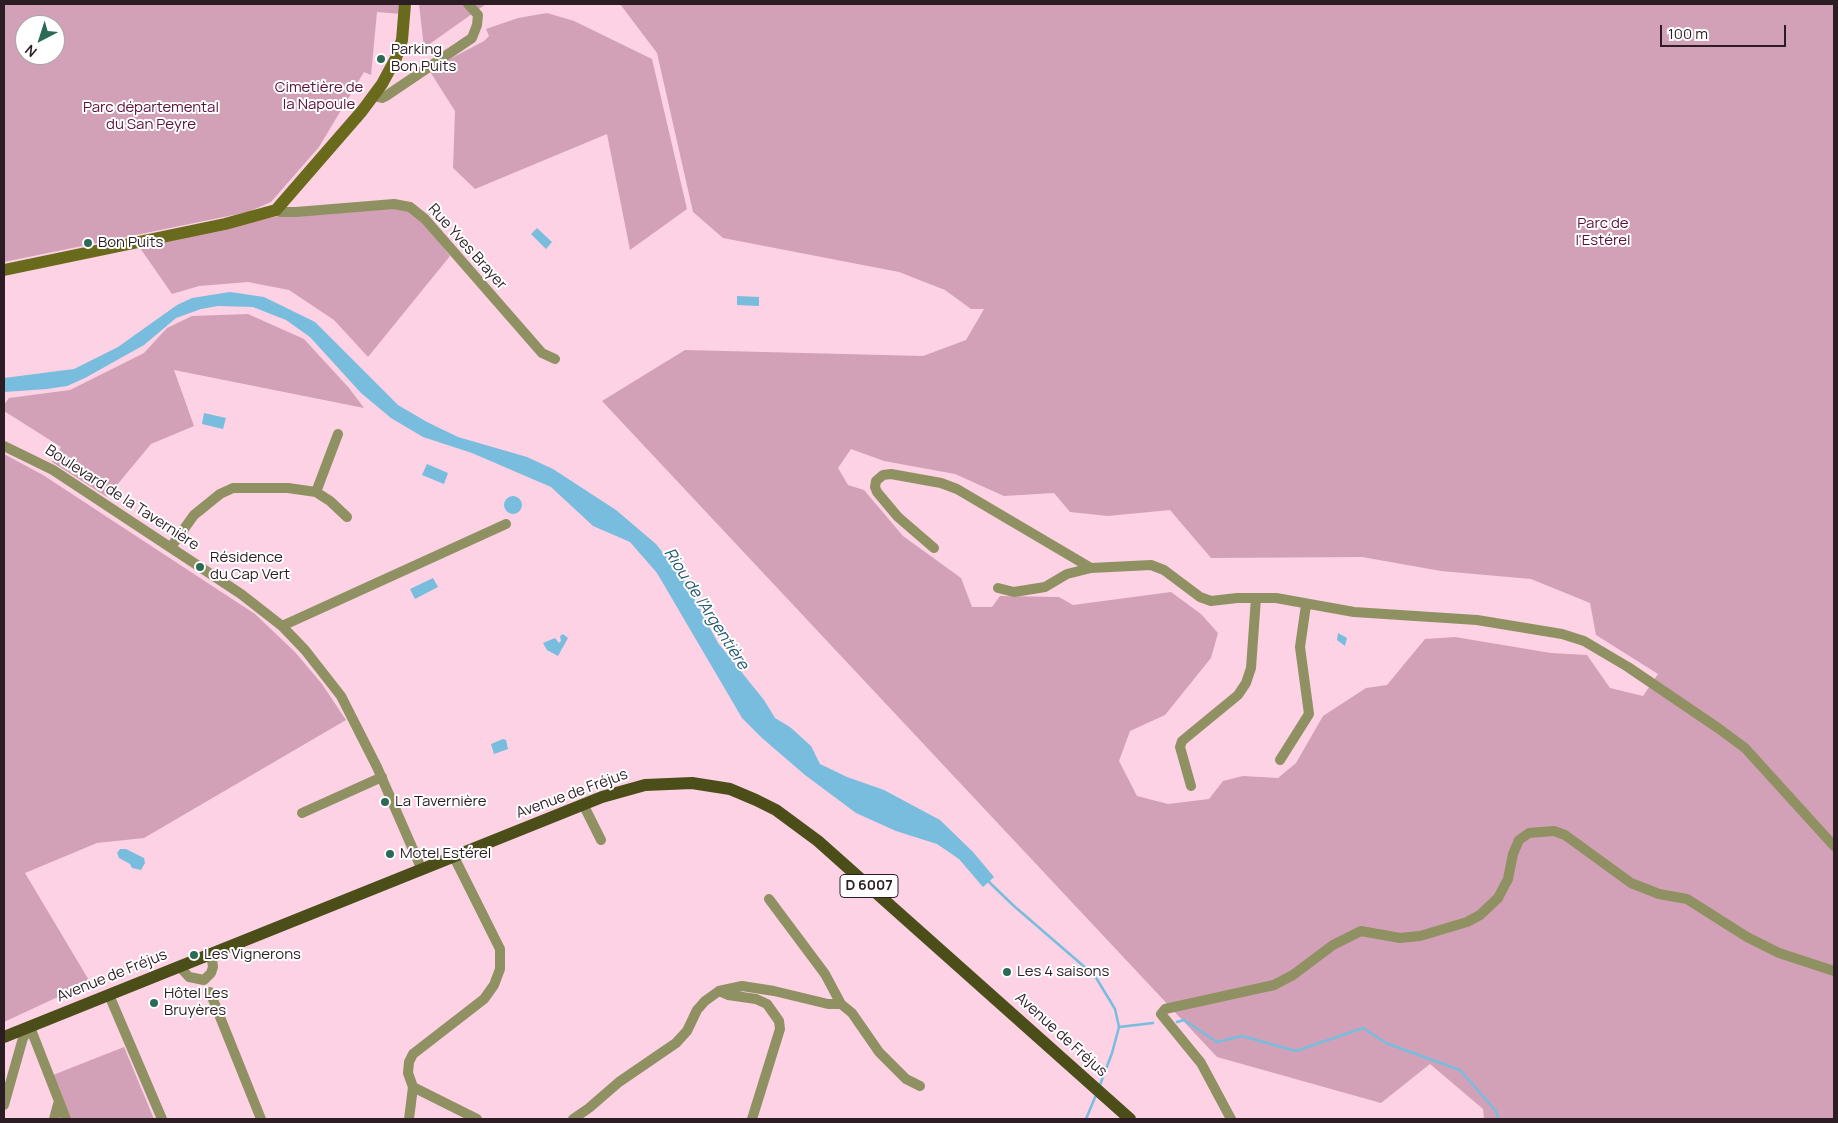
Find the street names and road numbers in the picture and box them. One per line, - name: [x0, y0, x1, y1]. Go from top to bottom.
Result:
- street label: Rue Yves Brayer: [424, 201, 510, 293]
- street label: Boulevard de la Tavernière: [42, 442, 202, 554]
- street label: Avenue de Fréjus: [514, 765, 630, 823]
- road number: D 6007: [840, 874, 898, 898]
- street label: Avenue de Fréjus: [54, 946, 170, 1006]
- street label: Avenue de Fréjus: [1011, 989, 1111, 1081]

